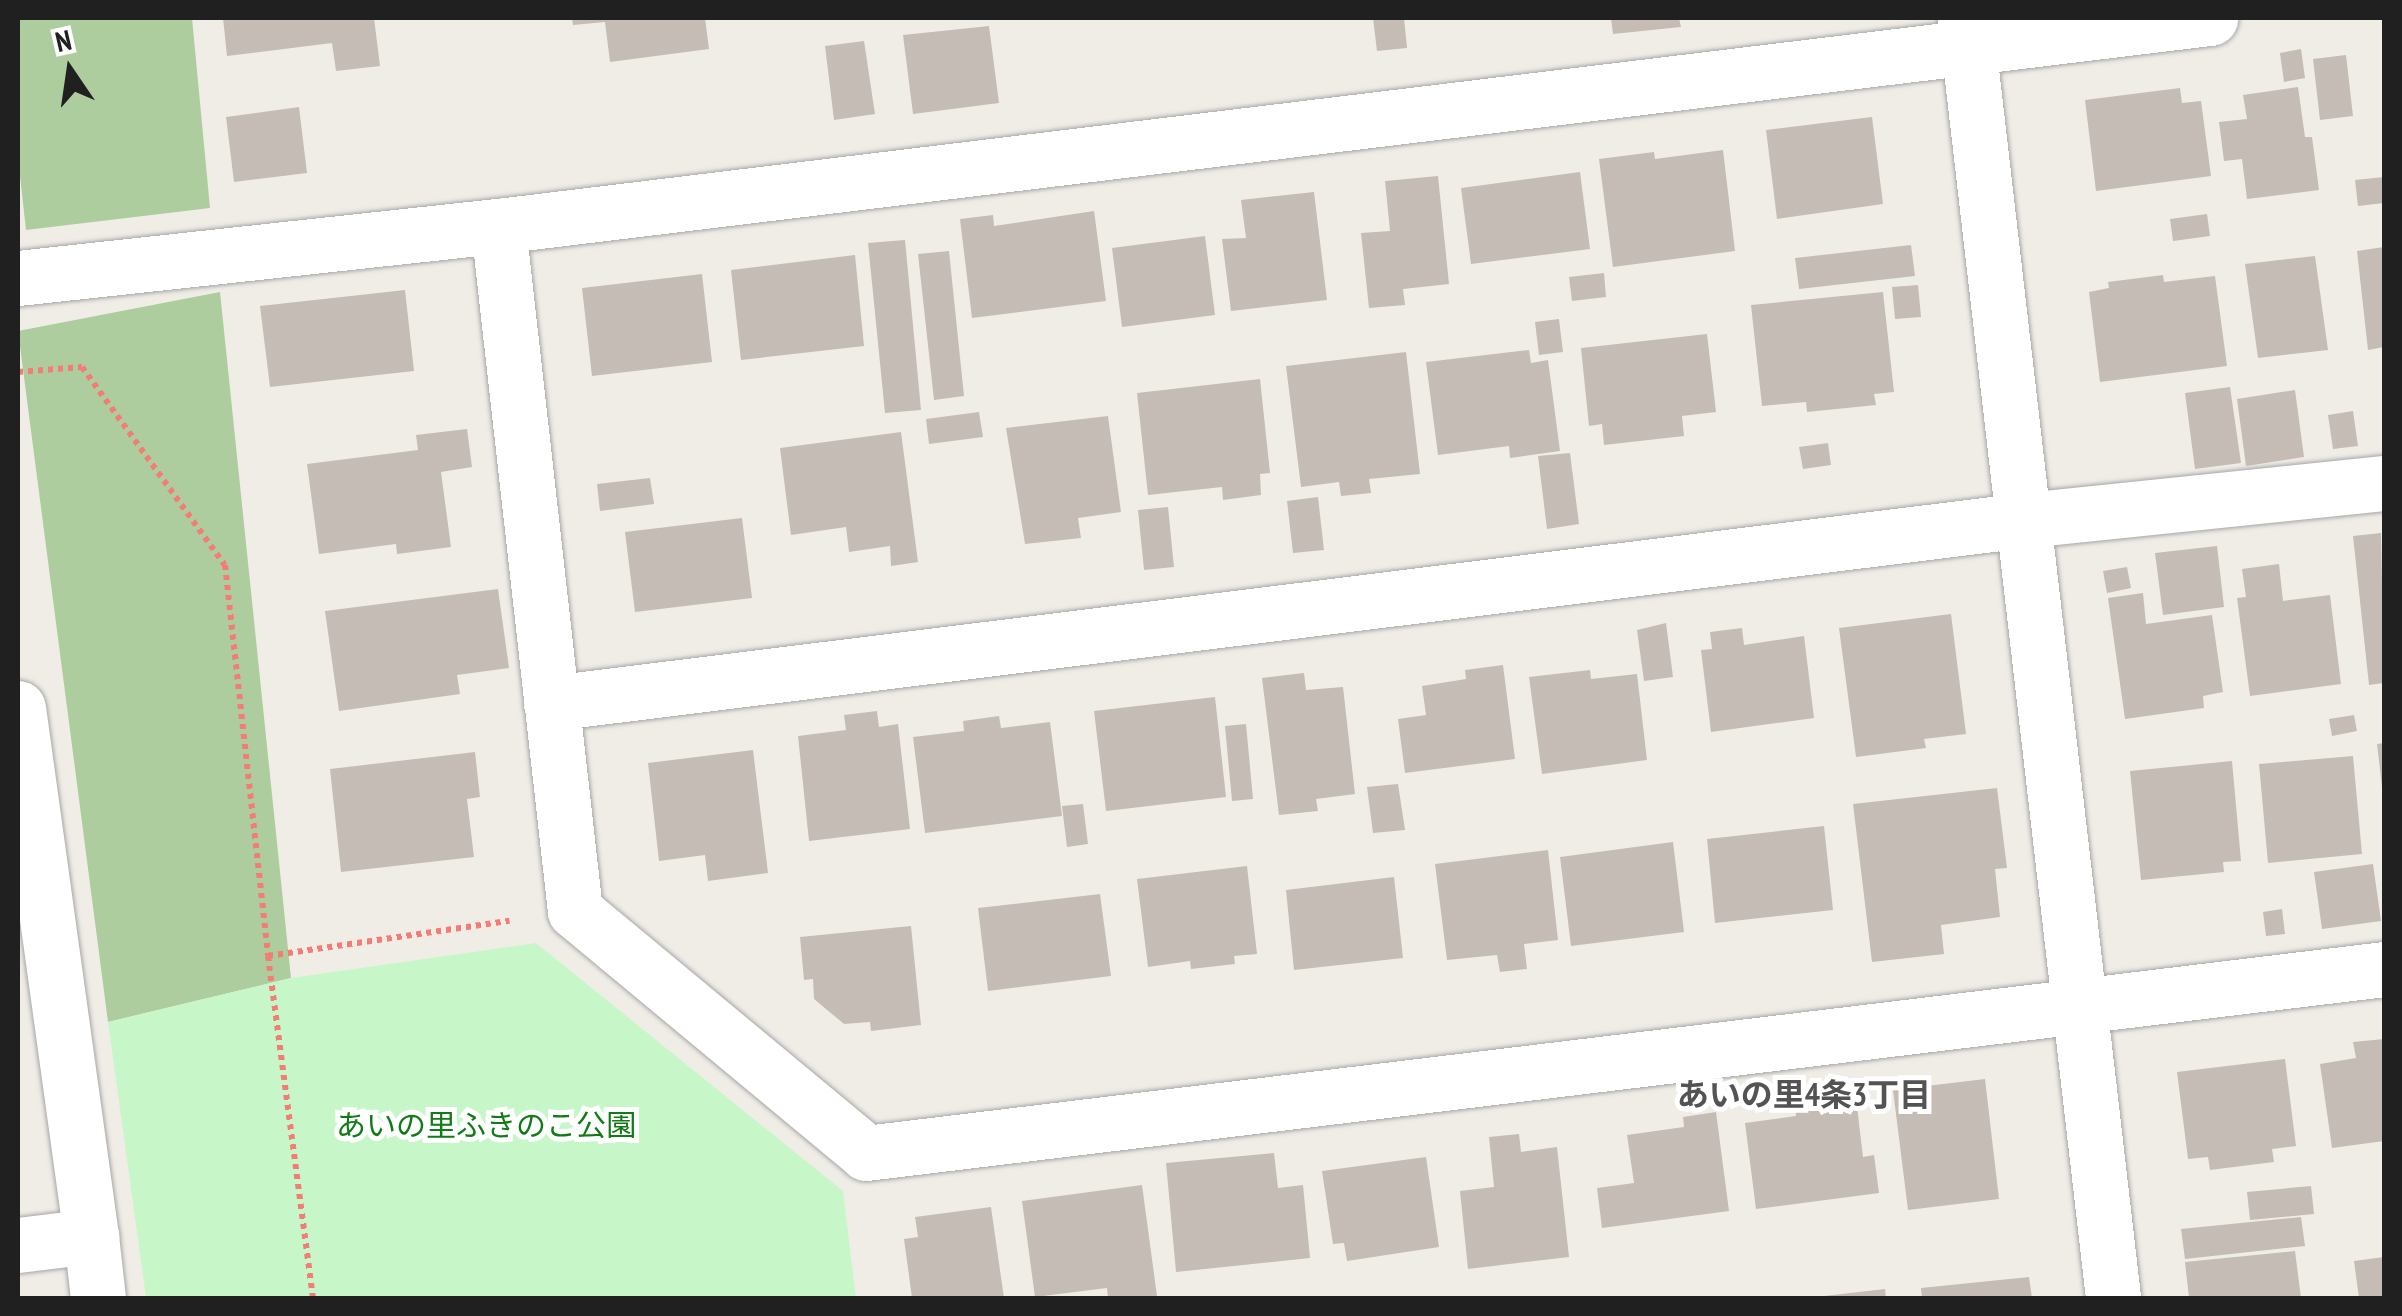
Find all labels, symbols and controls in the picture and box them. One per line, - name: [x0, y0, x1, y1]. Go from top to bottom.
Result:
- north arrow: [20, 20, 120, 120]
- text: N: [52, 21, 75, 60]
- district label: あいの里4条3丁目: [1677, 1075, 1931, 1113]
- park label: あいの里ふきのこ公園: [336, 1107, 636, 1143]

